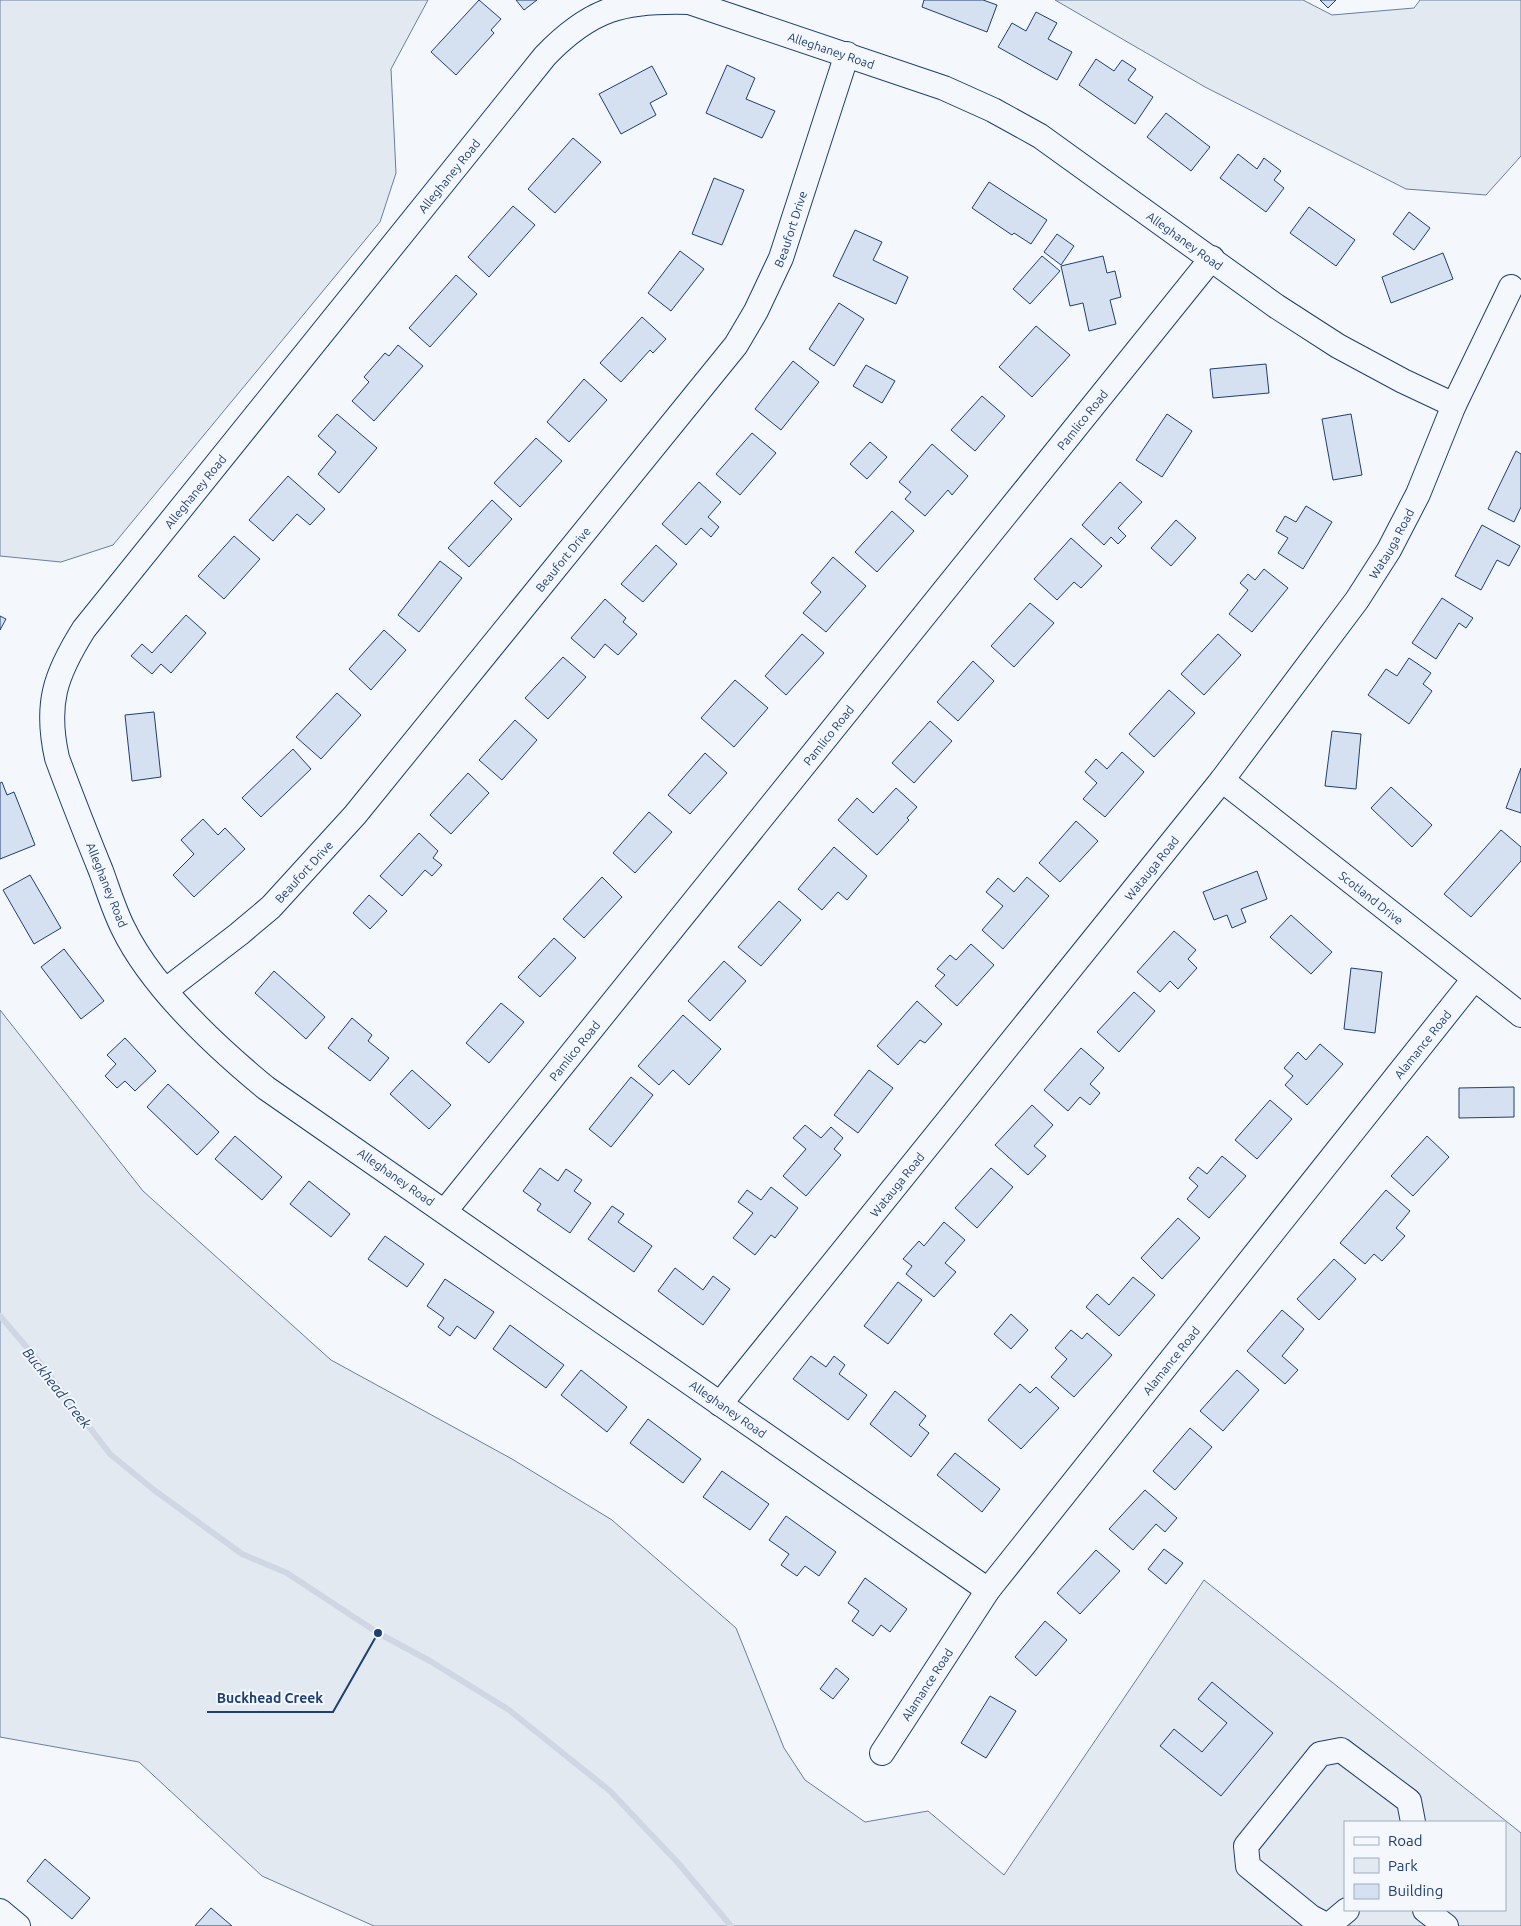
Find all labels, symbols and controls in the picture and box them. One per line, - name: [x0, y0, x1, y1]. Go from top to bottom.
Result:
- street label: Alleghaney Road: [786, 29, 876, 71]
- street label: Alleghaney Road: [415, 136, 482, 215]
- street label: Beaufort Drive: [771, 189, 809, 269]
- street label: Alleghaney Road: [1145, 209, 1226, 272]
- street label: Pamlico Road: [1054, 387, 1110, 452]
- street label: Alleghaney Road: [161, 452, 228, 531]
- street label: Watauga Road: [1366, 506, 1416, 581]
- street label: Beaufort Drive: [532, 524, 593, 594]
- street label: Pamlico Road: [800, 703, 856, 767]
- street label: Watauga Road: [1122, 833, 1181, 903]
- street label: Beaufort Drive: [272, 838, 335, 905]
- street label: Alleghaney Road: [84, 841, 130, 929]
- street label: Scotland Drive: [1337, 868, 1406, 927]
- street label: Alamance Road: [1391, 1007, 1453, 1081]
- street label: Pamlico Road: [546, 1018, 602, 1083]
- street label: Alleghaney Road: [355, 1146, 437, 1208]
- street label: Watauga Road: [867, 1150, 926, 1219]
- street label: Alamance Road: [1140, 1324, 1202, 1397]
- water label: Buckhead Creek: [20, 1345, 95, 1432]
- street label: Alleghaney Road: [687, 1378, 769, 1440]
- street label: Alamance Road: [899, 1646, 955, 1723]
- callout: Buckhead Creek: [207, 1683, 333, 1712]
- text: Buckhead Creek: [217, 1690, 323, 1706]
- legend: [1344, 1821, 1506, 1911]
- text: Road: [1388, 1832, 1423, 1849]
- text: Park: [1388, 1857, 1418, 1874]
- text: Building: [1388, 1882, 1443, 1899]

